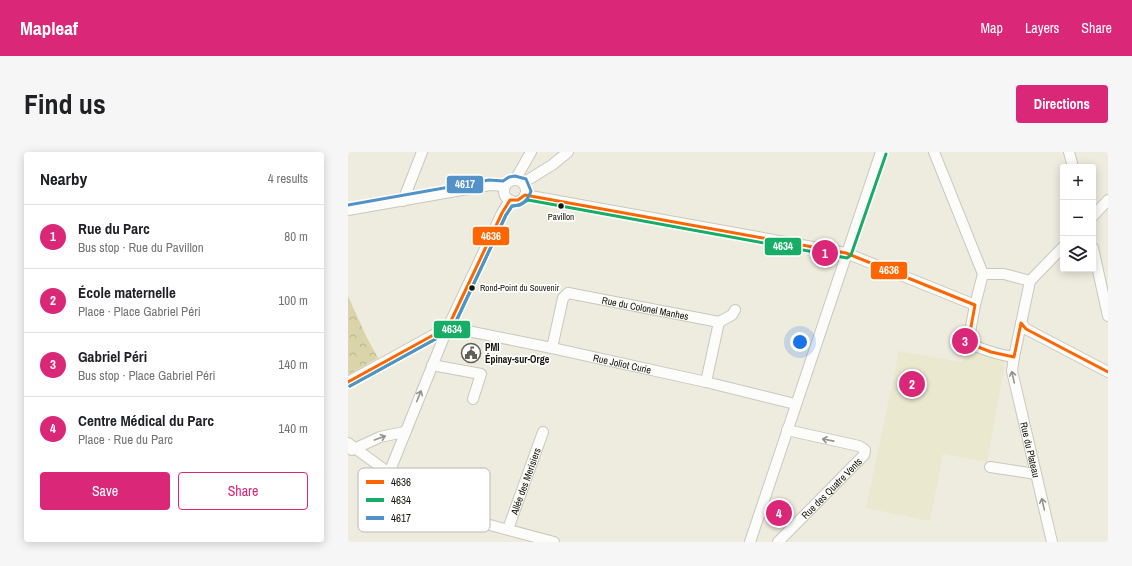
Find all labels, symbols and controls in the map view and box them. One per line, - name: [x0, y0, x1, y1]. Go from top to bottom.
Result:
- text: Mapleaf: [20, 15, 78, 41]
- text: Map: [981, 19, 1003, 37]
- text: Layers: [1025, 19, 1059, 37]
- text: Share: [1081, 19, 1112, 37]
- text: Find us: [24, 85, 106, 123]
- button: Directions: [1016, 85, 1108, 123]
- map controls: [1060, 164, 1096, 272]
- button: +: [1060, 164, 1096, 200]
- text: Nearby: [40, 167, 87, 190]
- text: 4 results: [268, 170, 308, 187]
- line badge: 4617: [446, 175, 484, 194]
- text: 4617: [455, 177, 475, 191]
- button: −: [1060, 200, 1096, 236]
- marker: Pavillon: [556, 201, 566, 211]
- place label: Pavillon: [548, 211, 574, 223]
- text: Rue du Parc: [78, 218, 150, 239]
- line badge: 4636: [472, 226, 510, 246]
- text: 1: [50, 228, 56, 245]
- text: 80 m: [284, 228, 308, 245]
- text: 4636: [481, 229, 501, 243]
- button: layers: [1060, 236, 1096, 272]
- line badge: 4634: [764, 237, 802, 256]
- pin: 1: [812, 238, 838, 268]
- text: Bus stop · Rue du Pavillon: [78, 239, 204, 256]
- text: 4634: [773, 239, 793, 253]
- line badge: 4636: [870, 261, 908, 280]
- text: 4636: [879, 263, 899, 277]
- text: École maternelle: [78, 282, 176, 303]
- place label: Rond-Point du Souvenir: [480, 282, 560, 294]
- marker: Rond-Point du Souvenir: [467, 283, 477, 293]
- text: 2: [50, 292, 56, 309]
- text: 100 m: [278, 292, 308, 309]
- street label: Rue du Colonel Manhes: [601, 293, 690, 323]
- text: Place · Place Gabriel Péri: [78, 303, 201, 320]
- line badge: 4634: [433, 320, 471, 339]
- text: 4634: [442, 322, 462, 336]
- pin: 3: [952, 326, 978, 356]
- your location: [790, 332, 810, 352]
- place label: PMI Épinay-sur-Orge: [485, 341, 550, 366]
- public building icon: PMI Épinay-sur-Orge: [460, 342, 482, 364]
- text: Gabriel Péri: [78, 346, 147, 367]
- street label: Rue Joliot Curie: [592, 351, 653, 376]
- text: 3: [50, 356, 56, 373]
- text: 140 m: [278, 356, 308, 373]
- text: Bus stop · Place Gabriel Péri: [78, 367, 215, 384]
- pin: 2: [899, 369, 925, 399]
- one-way arrow: [1009, 371, 1017, 384]
- one-way arrow: [416, 390, 423, 402]
- text: Centre Médical du Parc: [78, 410, 214, 431]
- text: 4: [50, 420, 56, 437]
- text: 140 m: [278, 420, 308, 437]
- street label: Rue du Plateau: [1018, 421, 1043, 479]
- text: Place · Rue du Parc: [78, 431, 173, 448]
- one-way arrow: [373, 434, 386, 441]
- one-way arrow: [822, 435, 835, 443]
- street label: Allée des Merisiers: [507, 446, 543, 517]
- street label: Rue des Quatre Vents: [798, 455, 864, 521]
- legend: [358, 468, 490, 532]
- button: Save: [40, 472, 170, 510]
- button: Share: [178, 472, 308, 510]
- text: 4636: [391, 475, 411, 489]
- text: 4634: [391, 493, 411, 507]
- pin: 4: [766, 498, 792, 528]
- one-way arrow: [1038, 498, 1046, 511]
- text: 4617: [391, 511, 411, 525]

